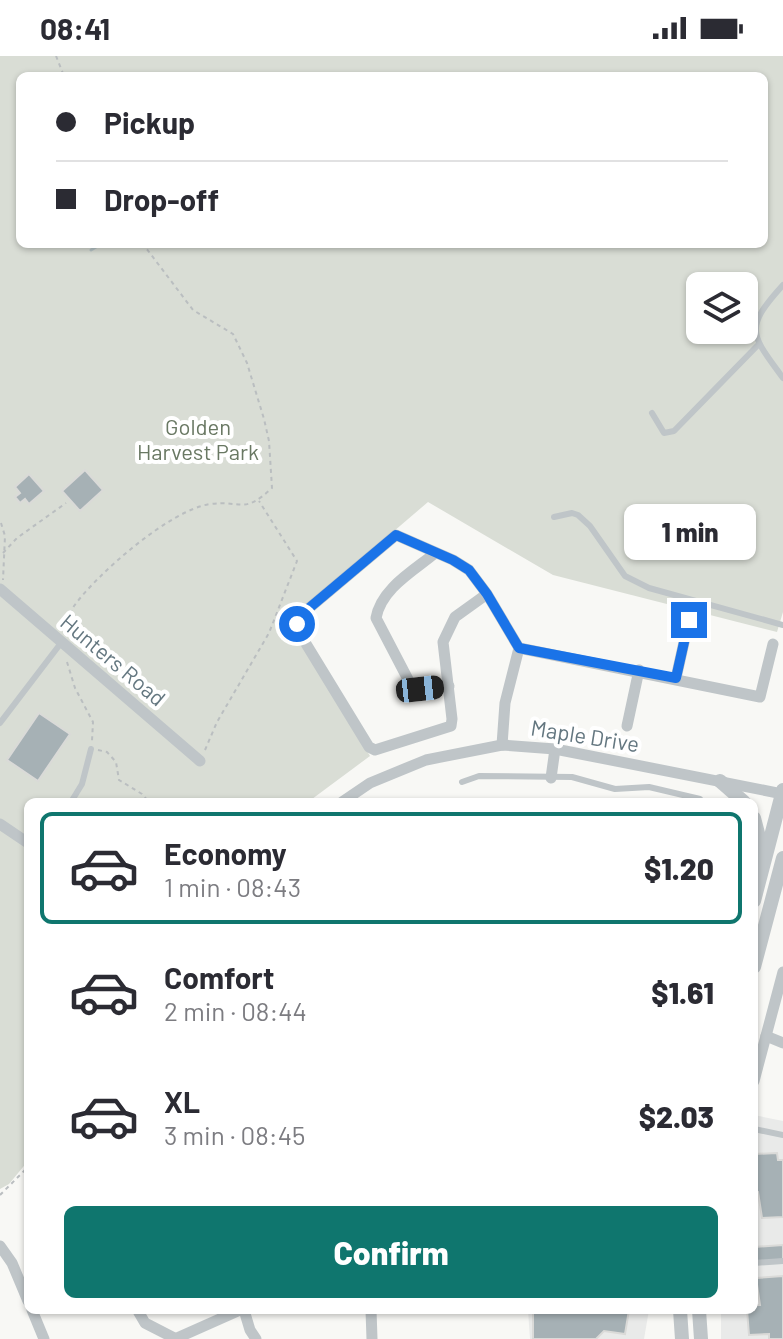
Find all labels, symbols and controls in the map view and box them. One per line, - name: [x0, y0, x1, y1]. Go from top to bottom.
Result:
- text: 08:41: [40, 10, 110, 46]
- text: Pickup: [104, 104, 195, 140]
- text: Drop-off: [104, 181, 219, 217]
- map controls: [686, 272, 758, 344]
- button: layers: [686, 272, 758, 344]
- park label: Golden Harvest Park: [137, 413, 259, 464]
- callout: 1 min: [623, 504, 755, 560]
- text: 1 min: [661, 516, 719, 547]
- route end: [671, 602, 707, 638]
- route start: [279, 606, 315, 642]
- street label: Hunters Road: [56, 608, 171, 711]
- car: [395, 675, 445, 703]
- street label: Maple Drive: [529, 714, 641, 756]
- icon: car: [68, 832, 140, 904]
- text: Economy: [164, 835, 287, 871]
- text: $1.20: [644, 850, 714, 886]
- text: 1 min · 08:43: [164, 871, 301, 902]
- icon: car: [68, 956, 140, 1028]
- text: Comfort: [164, 959, 274, 995]
- text: $1.61: [651, 974, 714, 1010]
- text: 2 min · 08:44: [164, 995, 307, 1026]
- icon: car: [68, 1080, 140, 1152]
- text: XL: [164, 1083, 200, 1119]
- text: $2.03: [639, 1098, 714, 1134]
- text: 3 min · 08:45: [164, 1119, 305, 1150]
- button: Confirm: [64, 1206, 718, 1298]

